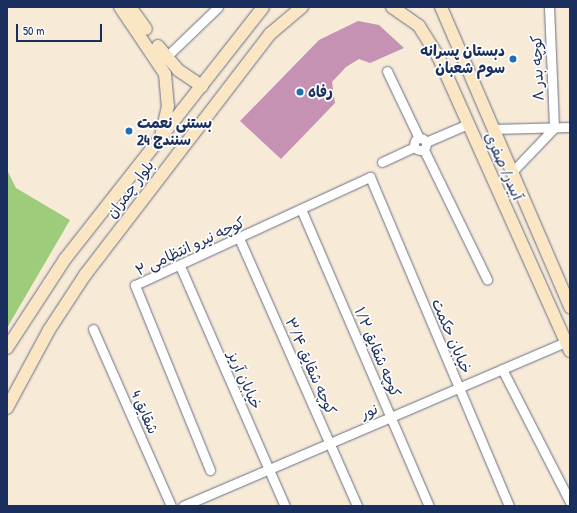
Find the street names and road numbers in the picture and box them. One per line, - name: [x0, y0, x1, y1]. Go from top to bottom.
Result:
- street label: کوچه بدر ۸: [527, 35, 547, 101]
- street label: آبیدر/ صفری: [481, 129, 527, 203]
- street label: بلوار چمران: [102, 156, 158, 222]
- street label: کوچه نیرو انتظامی ۲: [132, 213, 248, 279]
- street label: خیابان حکمت: [428, 296, 476, 376]
- street label: کوچه شقایق ۱/۲: [351, 304, 405, 400]
- street label: کوچه شقایق ۳/۴: [282, 315, 340, 417]
- street label: خیابان آریز: [224, 348, 266, 412]
- street label: شقایق 4: [127, 387, 163, 437]
- street label: نور: [357, 399, 381, 423]

